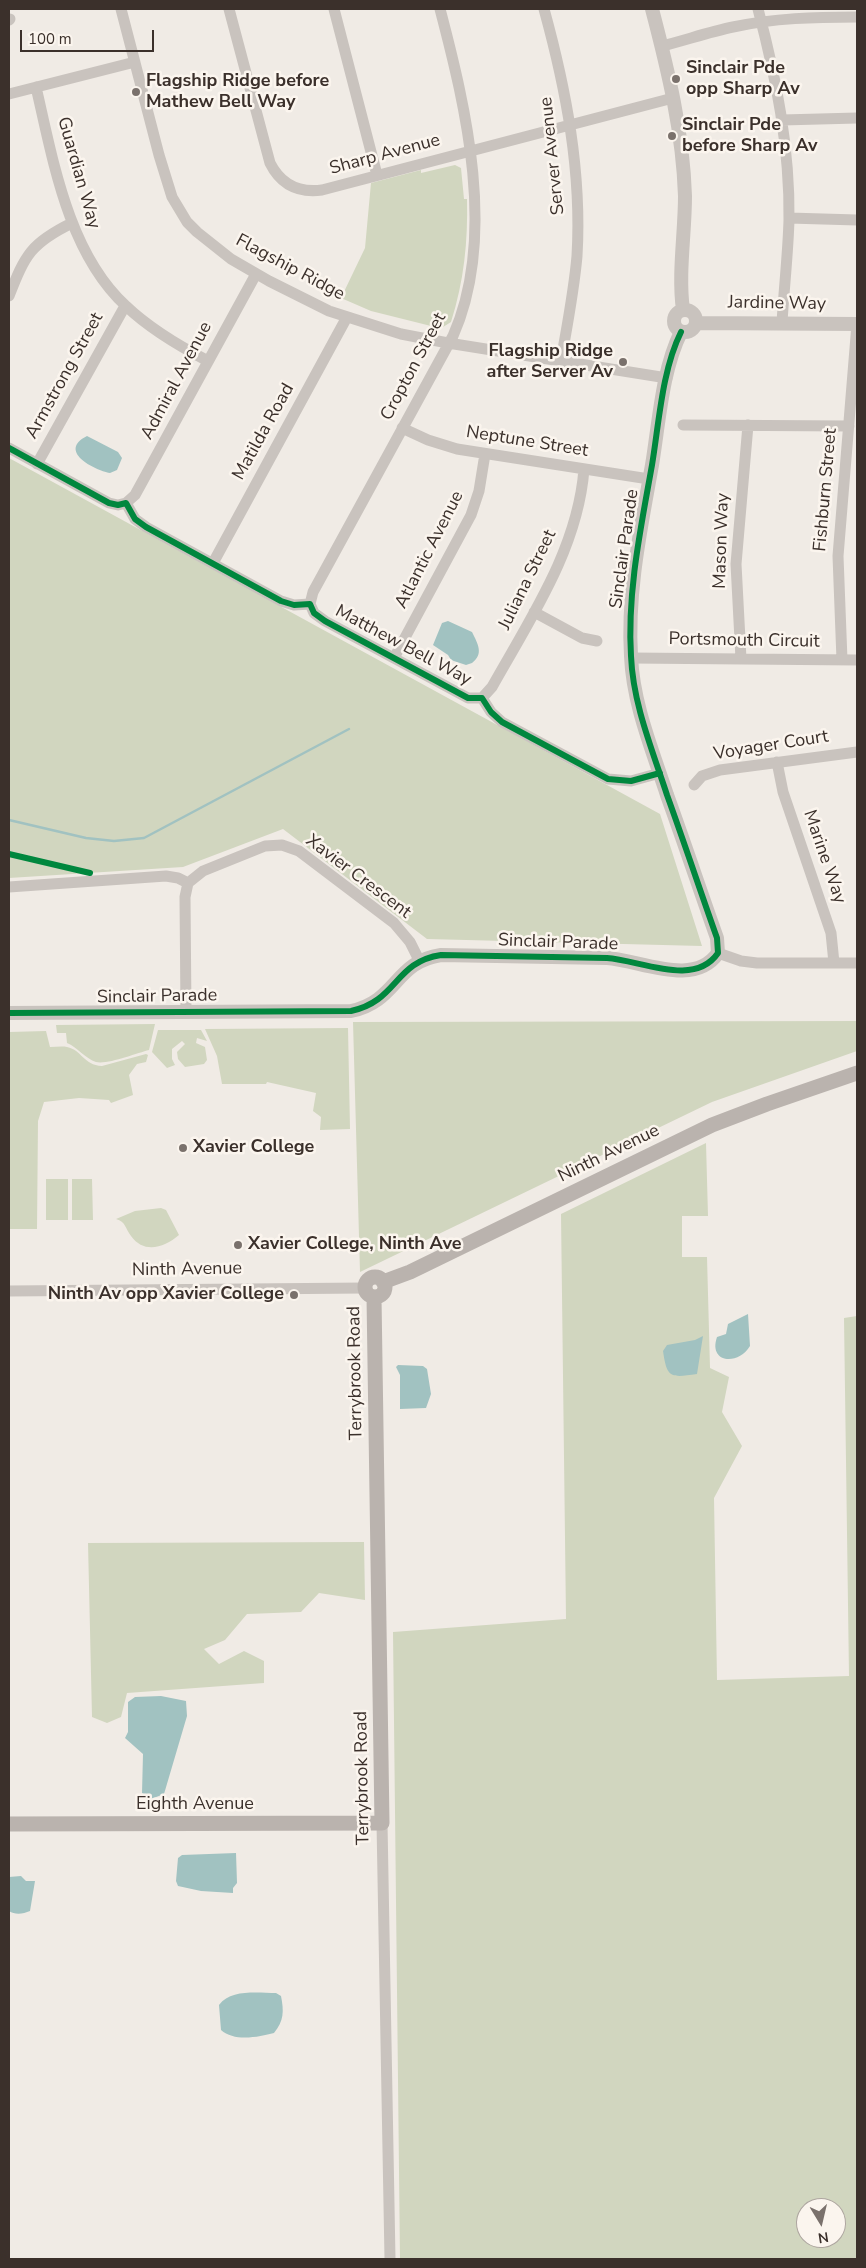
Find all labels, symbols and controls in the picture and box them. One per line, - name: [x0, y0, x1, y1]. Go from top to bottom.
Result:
- scale bar: [22, 20, 156, 52]
- text: 100 m: [28, 29, 72, 49]
- place label: Sinclair Pde opp Sharp Av: [686, 58, 800, 100]
- place label: Flagship Ridge before Mathew Bell Way: [146, 71, 329, 114]
- marker: Sinclair Pde opp Sharp Av: [670, 73, 682, 85]
- marker: Flagship Ridge before Mathew Bell Way: [130, 86, 142, 98]
- street label: Server Avenue: [536, 96, 570, 216]
- street label: Guardian Way: [52, 114, 104, 232]
- place label: Sinclair Pde before Sharp Av: [682, 115, 818, 158]
- street label: Sharp Avenue: [327, 130, 443, 180]
- marker: Sinclair Pde before Sharp Av: [666, 130, 678, 142]
- street label: Flagship Ridge: [232, 230, 348, 306]
- street label: Jardine Way: [728, 292, 826, 316]
- street label: Armstrong Street: [21, 309, 109, 443]
- street label: Cropton Street: [377, 309, 451, 425]
- street label: Admiral Avenue: [137, 318, 217, 444]
- place label: Flagship Ridge after Server Av: [487, 341, 613, 384]
- marker: Flagship Ridge after Server Av: [617, 356, 629, 368]
- street label: Matilda Road: [229, 380, 299, 484]
- street label: Neptune Street: [464, 422, 590, 462]
- street label: Fishburn Street: [810, 427, 842, 553]
- street label: Atlantic Avenue: [391, 488, 469, 612]
- street label: Sinclair Parade: [606, 488, 644, 610]
- street label: Mason Way: [710, 493, 734, 589]
- street label: Juliana Street: [495, 527, 561, 633]
- street label: Matthew Bell Way: [331, 601, 475, 691]
- street label: Portsmouth Circuit: [668, 629, 820, 653]
- street label: Voyager Court: [712, 726, 830, 766]
- street label: Marine Way: [798, 807, 850, 907]
- street label: Xavier Crescent: [301, 830, 415, 924]
- street label: Sinclair Parade: [497, 930, 619, 956]
- street label: Sinclair Parade: [97, 985, 217, 1009]
- street label: Ninth Avenue: [555, 1120, 663, 1188]
- place label: Xavier College: [193, 1137, 314, 1159]
- marker: Xavier College: [177, 1142, 189, 1154]
- place label: Xavier College, Ninth Ave: [248, 1234, 461, 1256]
- marker: Xavier College, Ninth Ave: [232, 1239, 244, 1251]
- street label: Ninth Avenue: [132, 1258, 242, 1282]
- place label: Ninth Av opp Xavier College: [48, 1284, 284, 1306]
- marker: Ninth Av opp Xavier College: [288, 1289, 300, 1301]
- street label: Terrybrook Road: [344, 1306, 368, 1440]
- street label: Terrybrook Road: [351, 1711, 375, 1845]
- street label: Eighth Avenue: [136, 1794, 254, 1816]
- north arrow: [796, 2198, 846, 2248]
- text: N: [817, 2227, 830, 2248]

